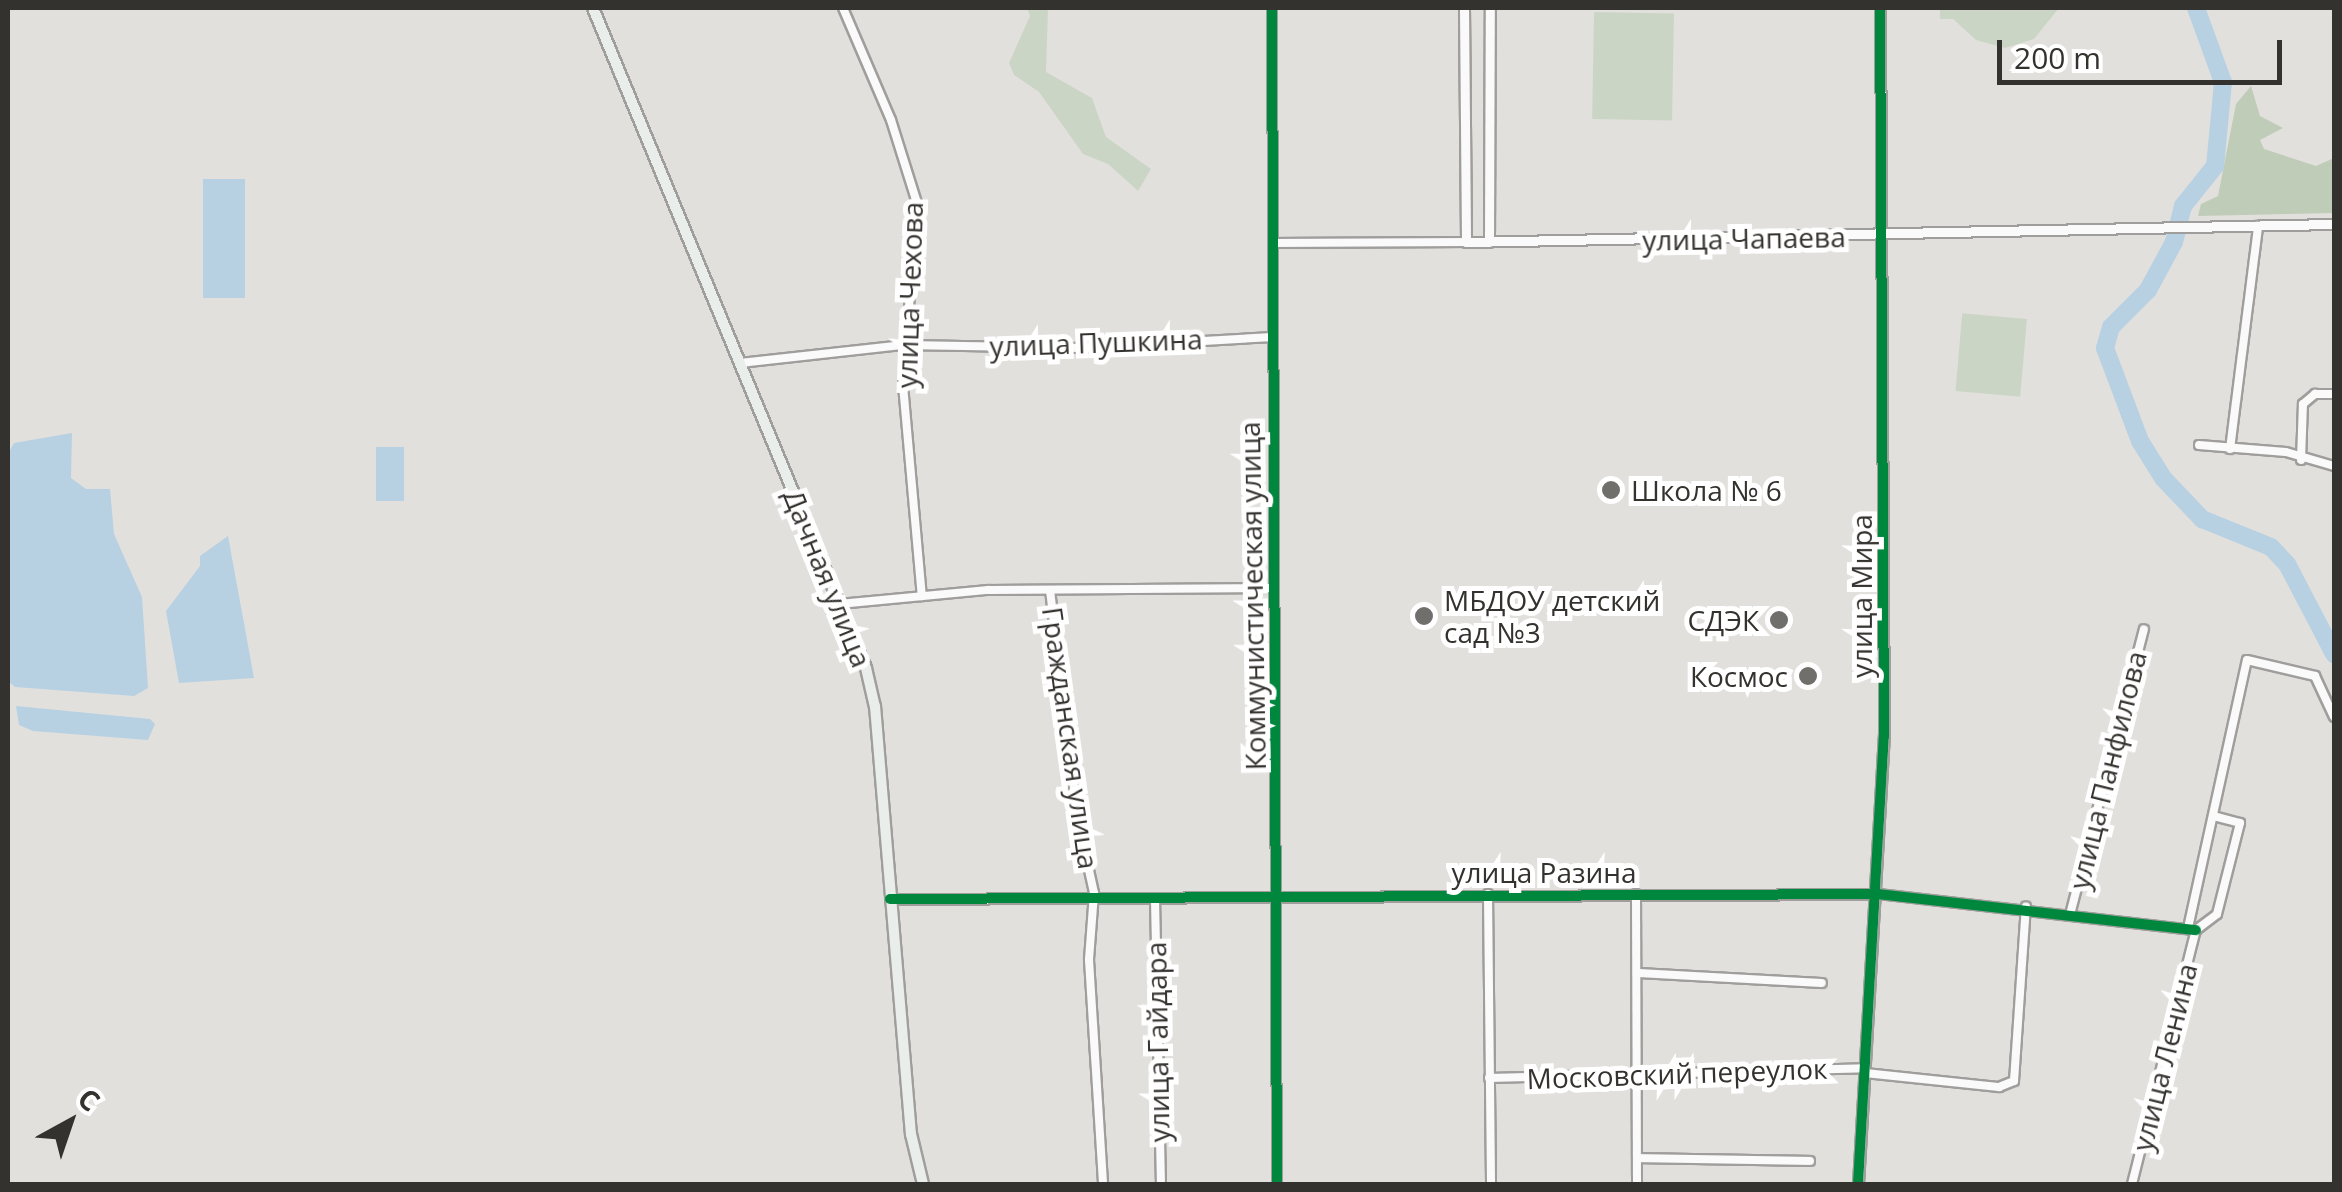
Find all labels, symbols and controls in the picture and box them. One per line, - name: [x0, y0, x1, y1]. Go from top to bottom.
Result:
- scale bar: [2002, 20, 2287, 82]
- text: 200 m: [2014, 37, 2101, 78]
- street label: улица Чехова: [889, 201, 929, 389]
- street label: улица Чапаева: [1642, 219, 1846, 257]
- street label: улица Пушкина: [989, 321, 1203, 363]
- street label: Коммунистическая улица: [1232, 421, 1272, 771]
- place label: Школа № 6: [1631, 473, 1782, 507]
- marker: Школа № 6: [1600, 479, 1622, 501]
- street label: Дачная улица: [777, 484, 879, 672]
- street label: улица Мира: [1844, 514, 1878, 678]
- place label: МБДОУ детский сад №3: [1444, 583, 1660, 649]
- place label: СДЭК: [1687, 603, 1759, 637]
- street label: Гражданская улица: [1036, 605, 1106, 871]
- marker: МБДОУ детский сад №3: [1413, 605, 1435, 627]
- marker: СДЭК: [1768, 609, 1790, 631]
- street label: улица Панфилова: [2061, 647, 2153, 893]
- place label: Космос: [1690, 659, 1788, 693]
- marker: Космос: [1797, 665, 1819, 687]
- street label: улица Разина: [1451, 855, 1637, 889]
- street label: улица Гайдара: [1138, 941, 1176, 1143]
- street label: улица Ленина: [2124, 960, 2204, 1154]
- street label: Московский переулок: [1526, 1051, 1828, 1095]
- north arrow: [20, 1072, 120, 1172]
- text: С: [70, 1079, 108, 1119]

